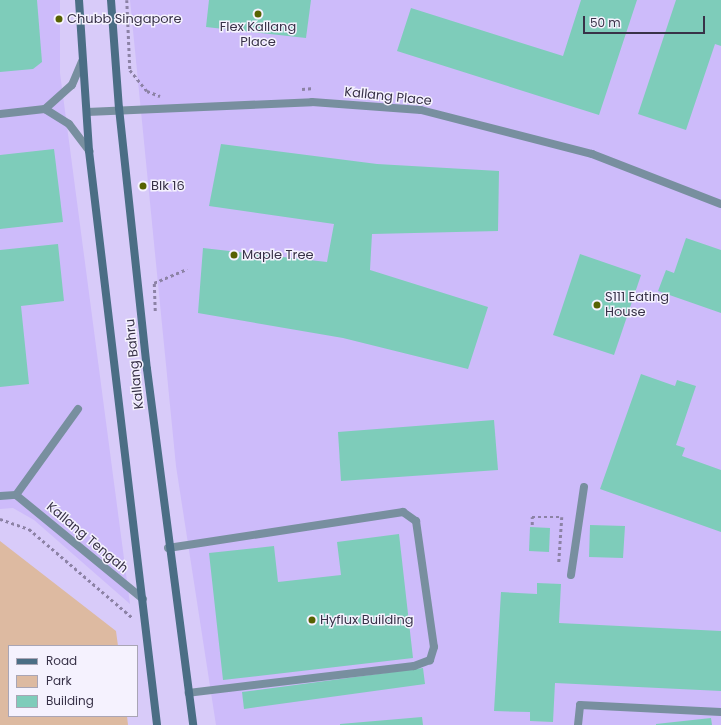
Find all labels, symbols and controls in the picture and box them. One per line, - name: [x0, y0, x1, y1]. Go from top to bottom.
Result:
- scale bar: [585, 8, 707, 34]
- marker: Flex Kallang Place: [253, 9, 263, 19]
- place label: Chubb Singapore: [67, 11, 181, 27]
- marker: Chubb Singapore: [54, 14, 64, 24]
- text: 50 m: [590, 14, 621, 31]
- place label: Flex Kallang Place: [220, 20, 296, 51]
- street label: Kallang Place: [344, 85, 432, 109]
- place label: Blk 16: [151, 178, 185, 194]
- marker: Blk 16: [138, 181, 148, 191]
- place label: Maple Tree: [242, 247, 313, 263]
- marker: Maple Tree: [229, 250, 239, 260]
- place label: S111 Eating House: [605, 290, 669, 321]
- marker: S111 Eating House: [592, 300, 602, 310]
- street label: Kallang Bahru: [123, 318, 147, 410]
- street label: Kallang Tengah: [43, 499, 131, 577]
- place label: Hyflux Building: [320, 612, 414, 628]
- marker: Hyflux Building: [307, 615, 317, 625]
- legend: [8, 645, 138, 717]
- text: Road: [46, 652, 77, 669]
- text: Park: [46, 672, 72, 689]
- text: Building: [46, 692, 94, 709]

